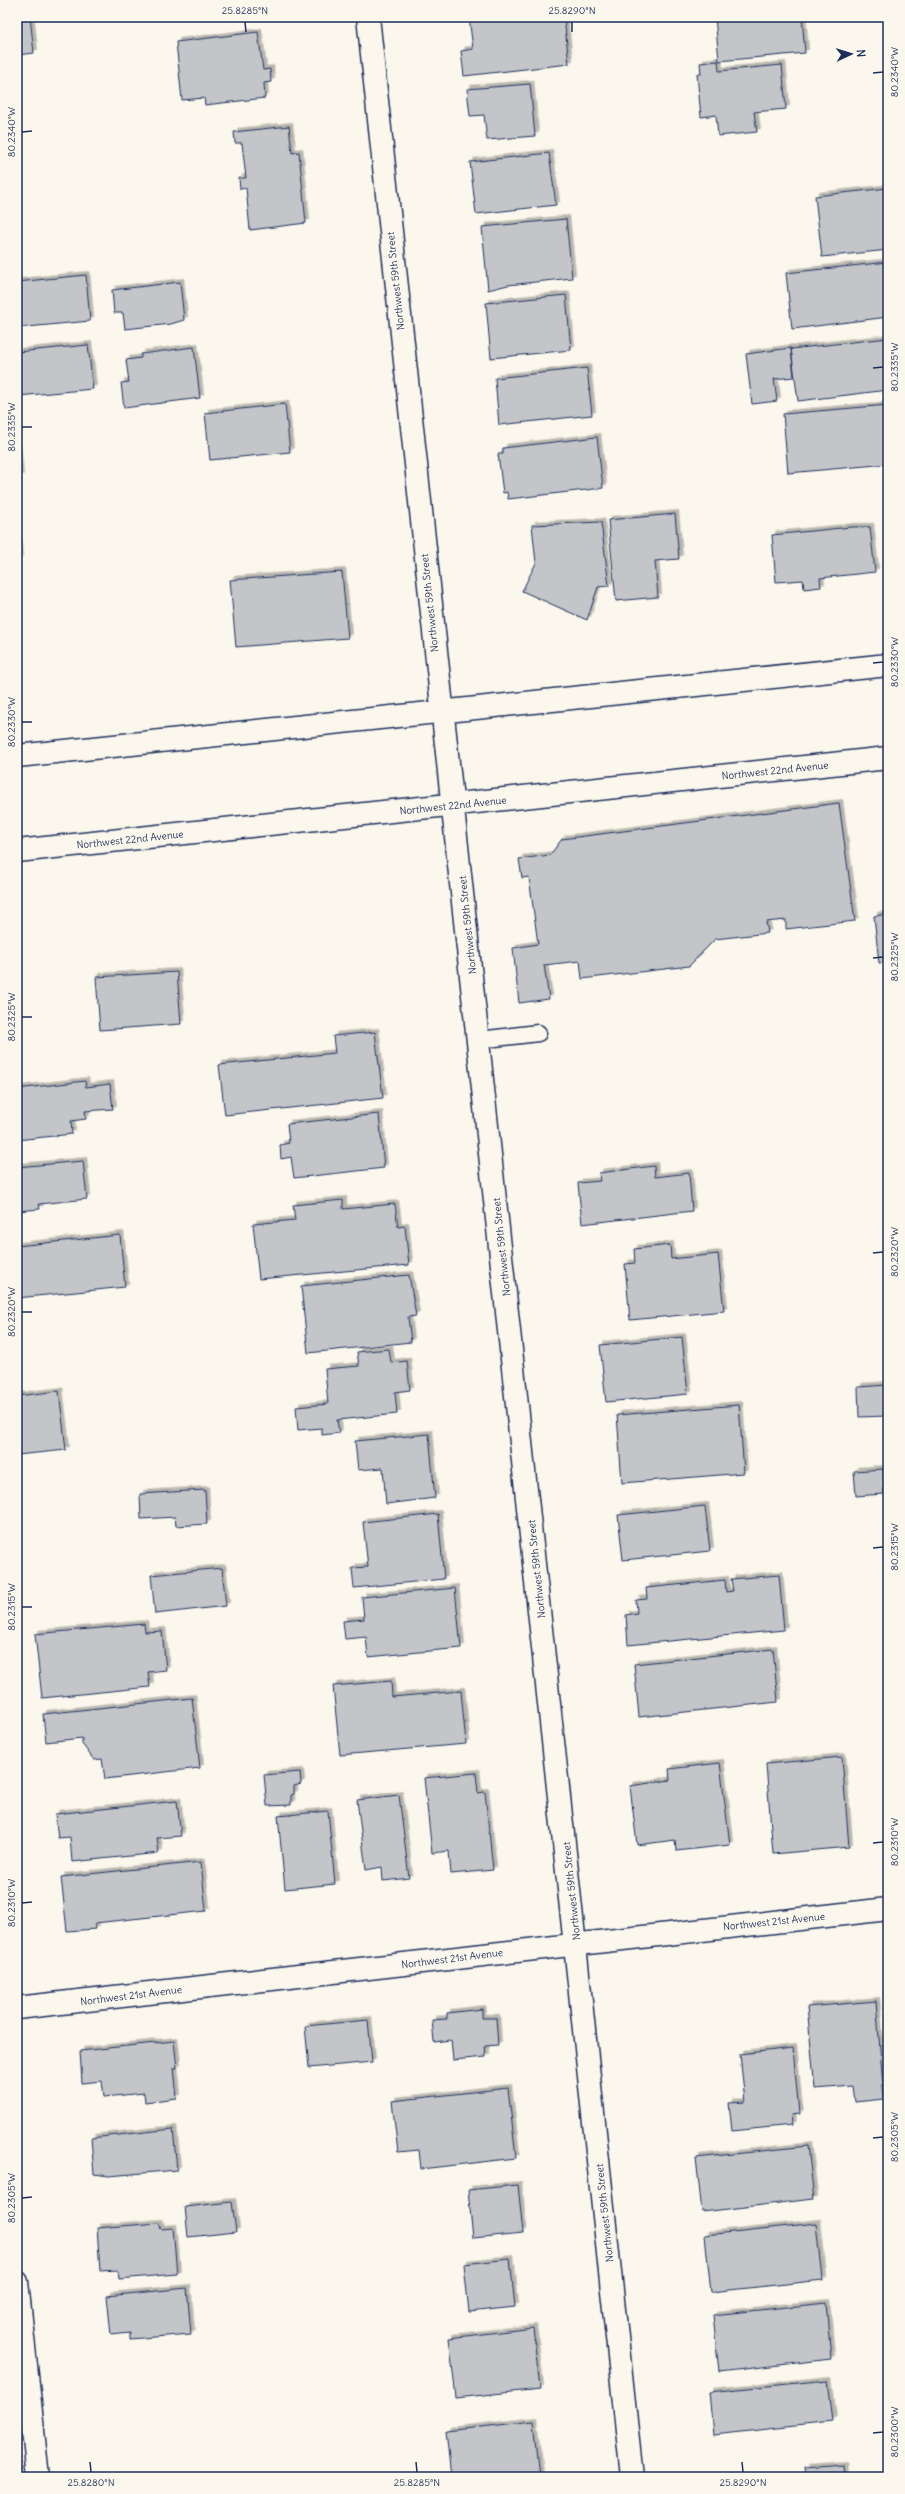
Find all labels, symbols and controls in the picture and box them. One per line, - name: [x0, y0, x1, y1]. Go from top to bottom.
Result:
- text: 25.8285°N: [222, 4, 268, 17]
- text: 25.8290°N: [548, 4, 596, 17]
- north arrow: [831, 34, 871, 74]
- text: 80.2340°W: [888, 47, 901, 97]
- text: N: [854, 49, 868, 58]
- text: 80.2340°W: [5, 107, 18, 157]
- street label: Northwest 59th Street: [384, 230, 407, 331]
- text: 80.2335°W: [888, 342, 901, 392]
- text: 80.2335°W: [5, 402, 18, 452]
- street label: Northwest 59th Street: [418, 552, 441, 653]
- text: 80.2330°W: [888, 637, 901, 687]
- text: 80.2330°W: [5, 697, 18, 747]
- street label: Northwest 22nd Avenue: [721, 758, 829, 783]
- street label: Northwest 22nd Avenue: [399, 793, 507, 818]
- street label: Northwest 22nd Avenue: [76, 827, 184, 852]
- street label: Northwest 59th Street: [456, 874, 479, 975]
- text: 80.2325°W: [888, 932, 901, 982]
- text: 80.2325°W: [5, 992, 18, 1042]
- street label: Northwest 59th Street: [490, 1196, 513, 1297]
- text: 80.2320°W: [888, 1227, 901, 1277]
- text: 80.2320°W: [5, 1287, 18, 1337]
- street label: Northwest 59th Street: [525, 1518, 548, 1619]
- text: 80.2315°W: [888, 1523, 901, 1571]
- text: 80.2315°W: [5, 1583, 18, 1631]
- text: 80.2310°W: [888, 1818, 901, 1866]
- street label: Northwest 59th Street: [560, 1840, 583, 1941]
- text: 80.2310°W: [5, 1879, 18, 1927]
- street label: Northwest 21st Avenue: [722, 1910, 826, 1933]
- street label: Northwest 21st Avenue: [400, 1946, 504, 1971]
- street label: Northwest 21st Avenue: [79, 1983, 183, 2008]
- text: 80.2305°W: [888, 2112, 901, 2162]
- street label: Northwest 59th Street: [593, 2162, 616, 2263]
- text: 80.2305°W: [5, 2173, 18, 2223]
- text: 80.2300°W: [888, 2406, 901, 2458]
- text: 25.8280°N: [67, 2476, 115, 2489]
- text: 25.8285°N: [394, 2476, 440, 2489]
- text: 25.8290°N: [719, 2476, 767, 2489]

